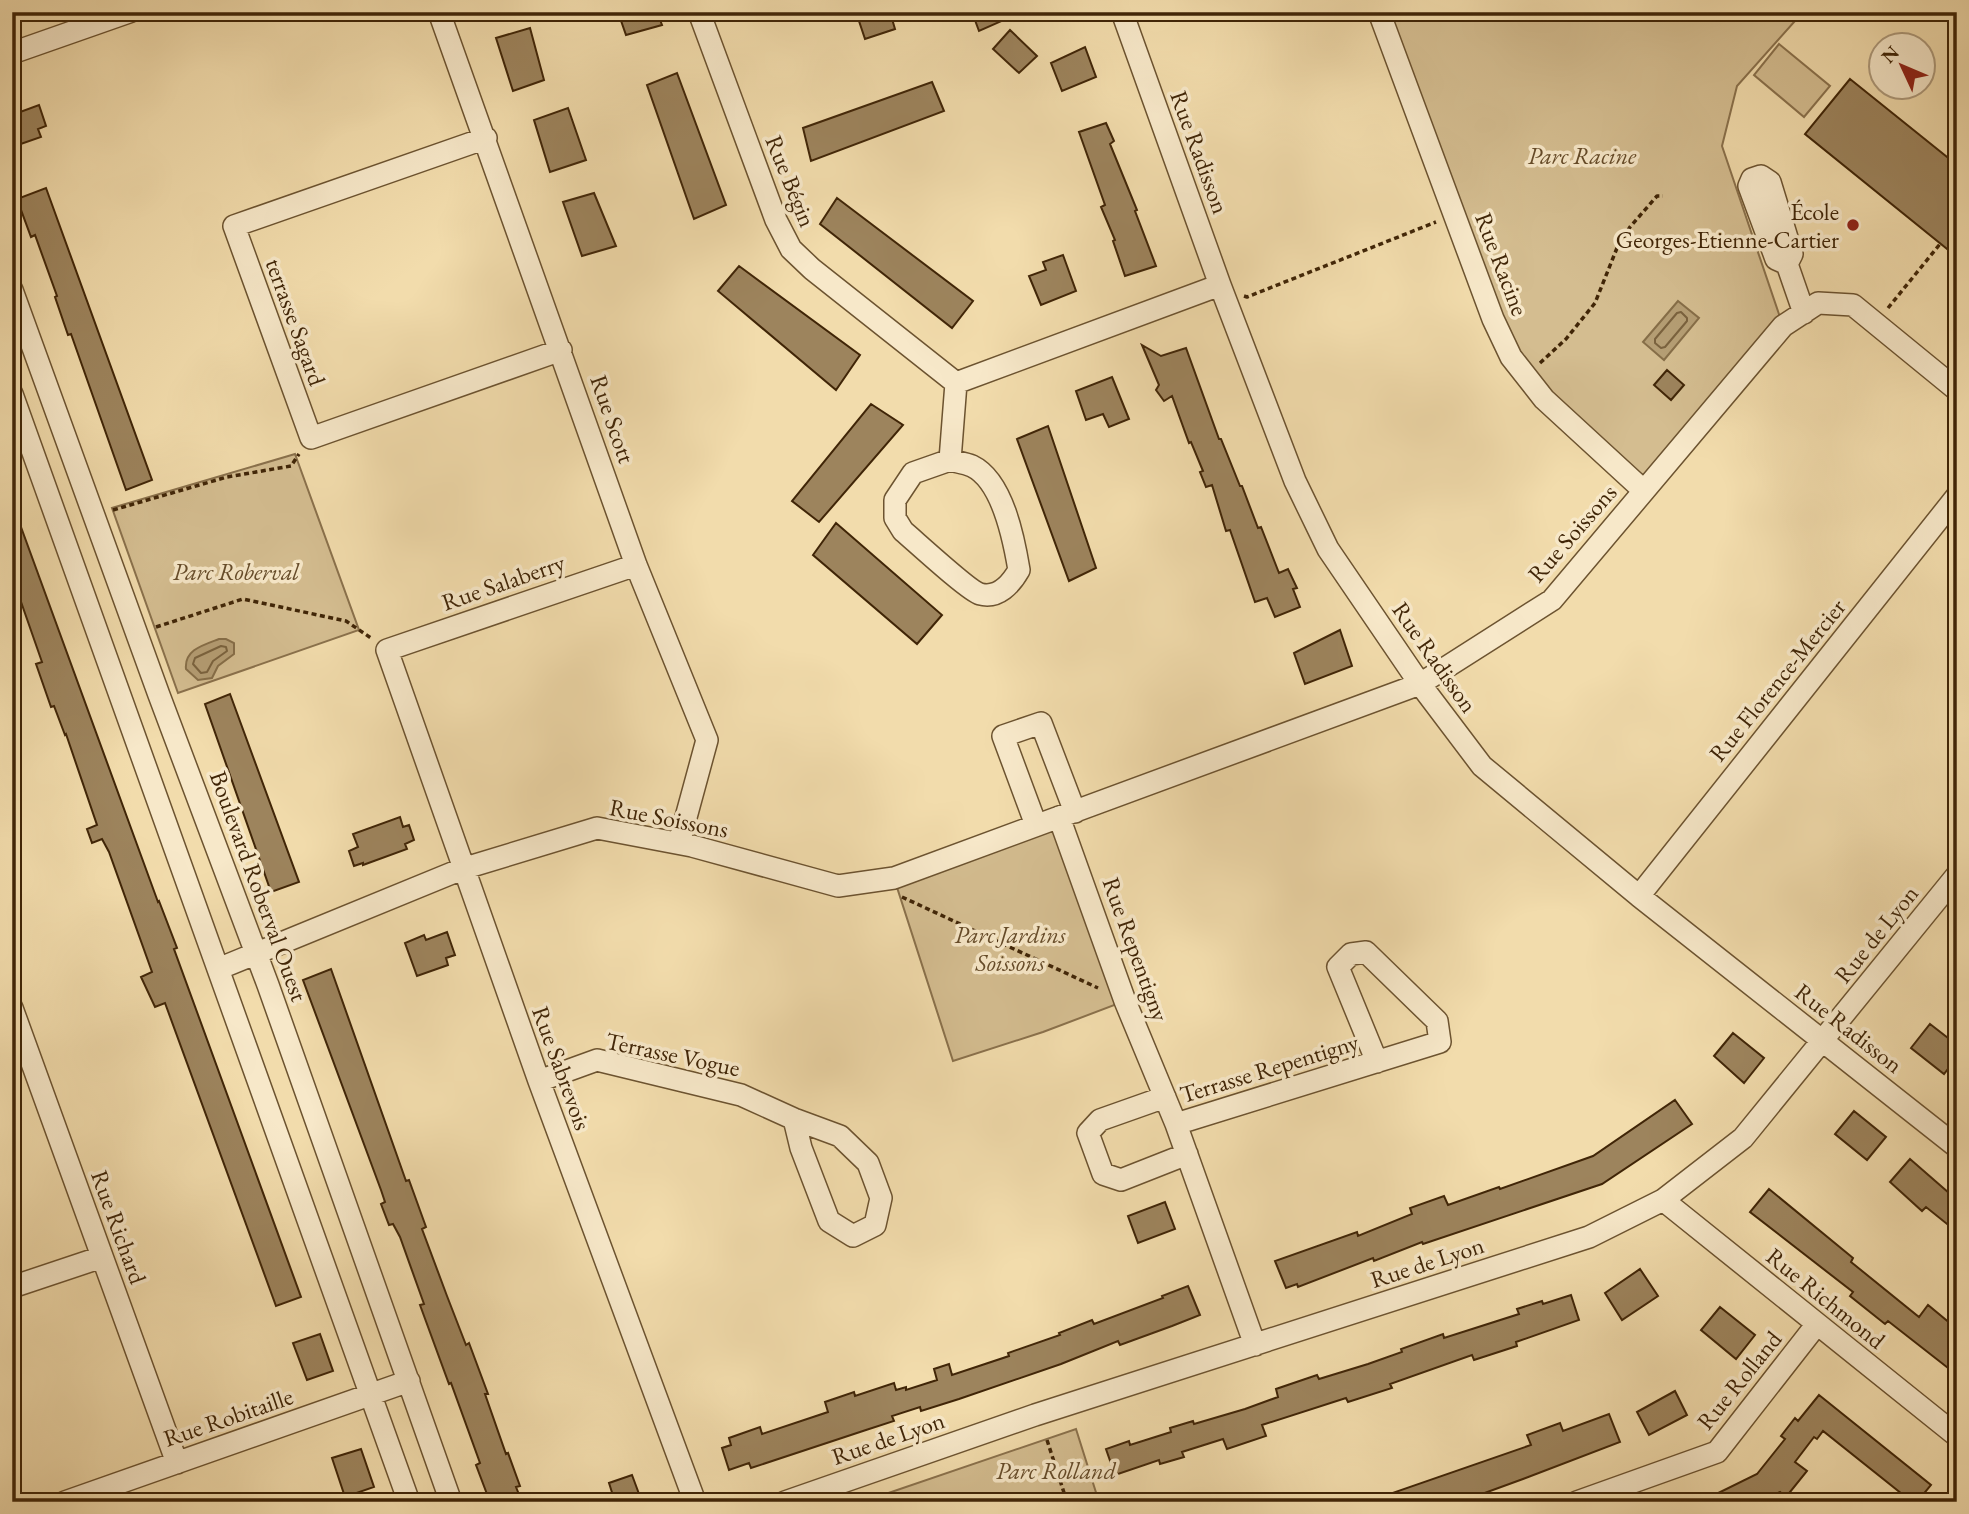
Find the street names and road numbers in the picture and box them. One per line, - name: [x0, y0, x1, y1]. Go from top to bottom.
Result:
- street label: Rue Radisson: [1163, 86, 1237, 218]
- street label: Rue Bégin: [759, 131, 824, 232]
- street label: Rue Racine: [1468, 208, 1536, 320]
- street label: terrasse Sagard: [259, 254, 334, 391]
- street label: Rue Scott: [583, 371, 643, 468]
- street label: Rue Soissons: [1521, 477, 1623, 589]
- street label: Rue Salaberry: [437, 546, 569, 618]
- street label: Rue Florence-Mercier: [1702, 592, 1852, 768]
- street label: Rue Radisson: [1385, 595, 1485, 719]
- street label: Boulevard Roberval Ouest: [203, 766, 315, 1006]
- street label: Rue Soissons: [607, 791, 731, 845]
- street label: Rue Repentigny: [1096, 873, 1177, 1026]
- street label: Rue de Lyon: [1827, 878, 1925, 989]
- street label: Rue Radisson: [1789, 976, 1909, 1080]
- street label: Rue Sabrevois: [525, 1002, 599, 1134]
- street label: Terrasse Vogue: [603, 1025, 743, 1083]
- street label: Terrasse Repentigny: [1176, 1026, 1363, 1110]
- street label: Rue Richard: [84, 1166, 154, 1289]
- street label: Rue de Lyon: [1366, 1229, 1488, 1295]
- street label: Rue Richmond: [1760, 1241, 1893, 1356]
- street label: Rue Rolland: [1690, 1324, 1789, 1436]
- street label: Rue Robitaille: [159, 1380, 297, 1454]
- street label: Rue de Lyon: [827, 1404, 949, 1472]

